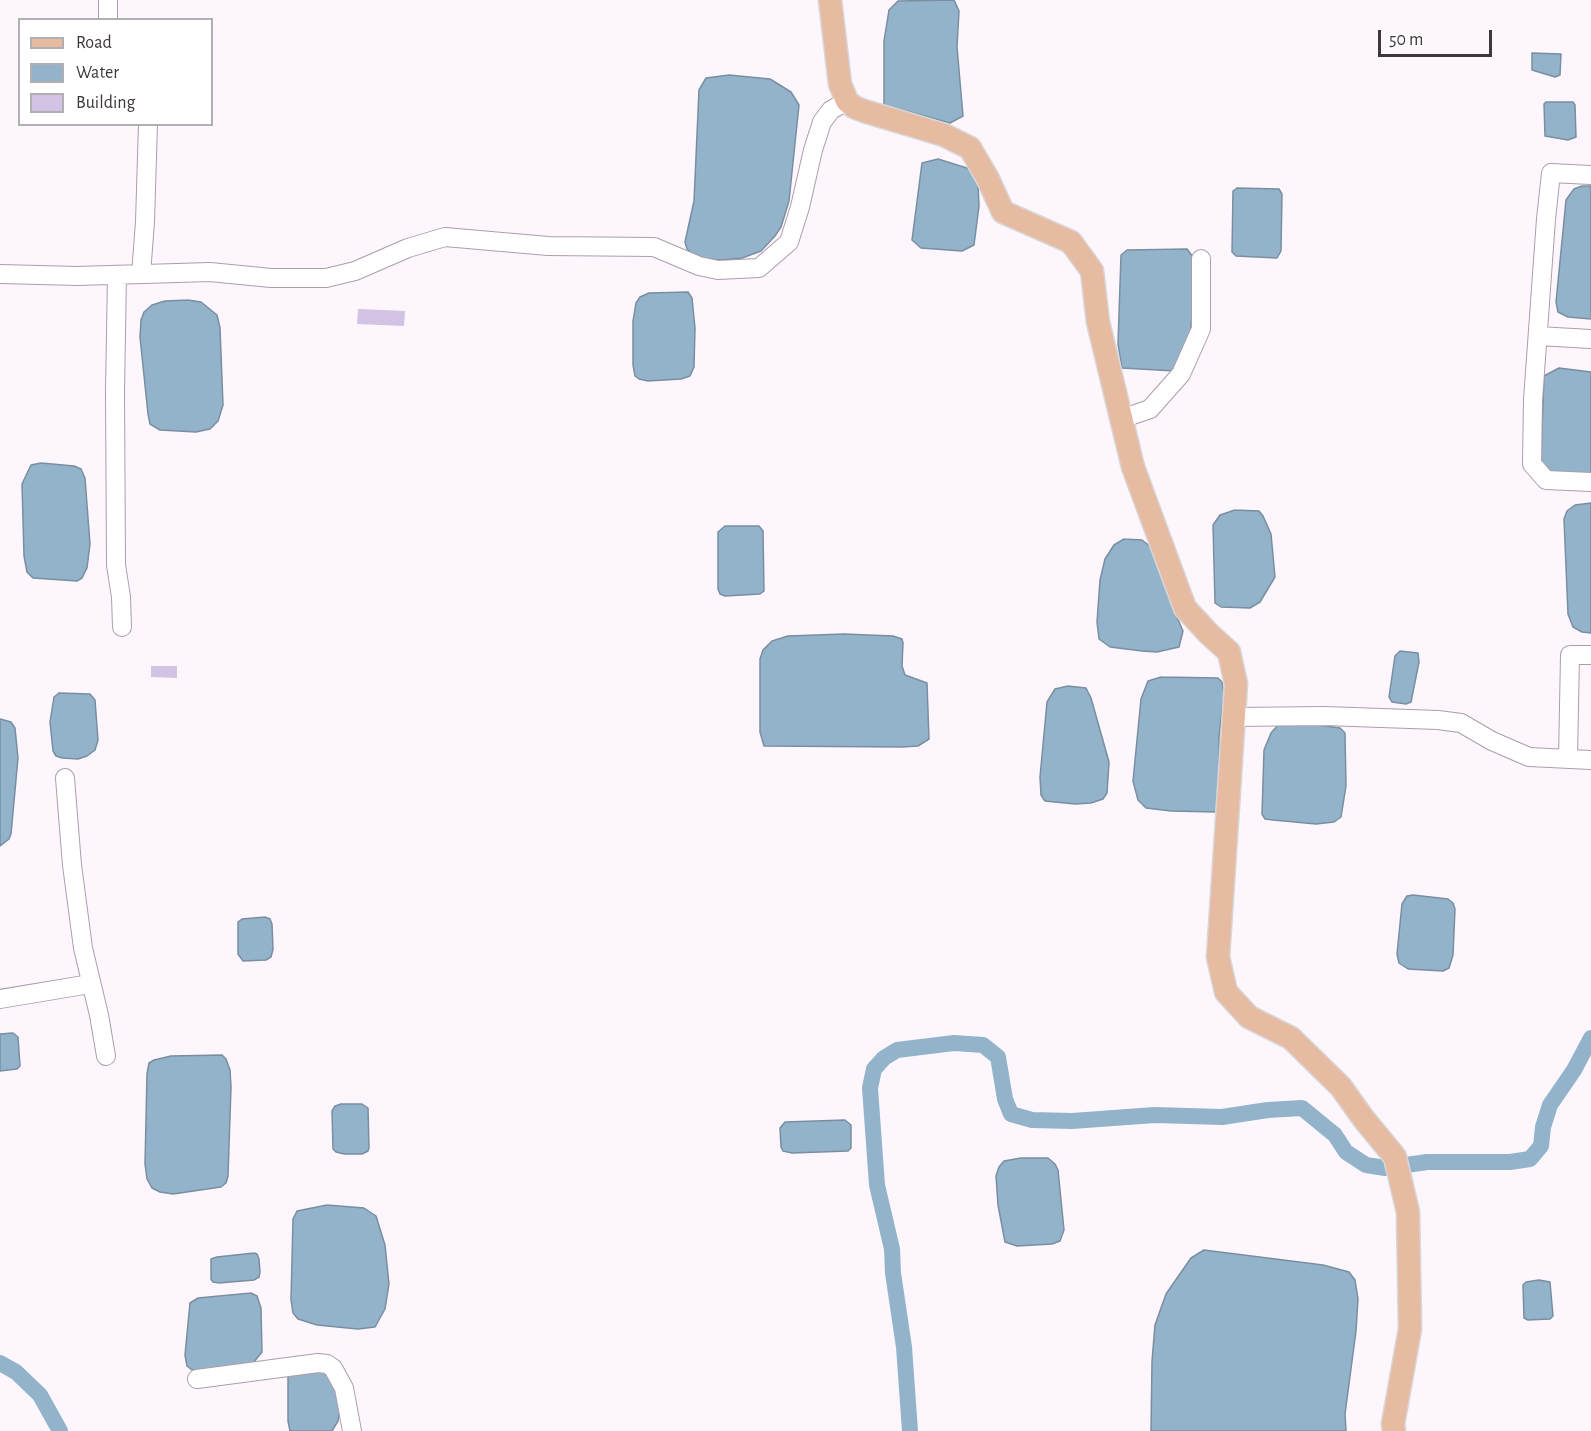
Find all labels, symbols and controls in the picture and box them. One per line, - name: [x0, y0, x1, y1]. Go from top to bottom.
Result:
- legend: [18, 18, 213, 126]
- scale bar: [1381, 18, 1495, 56]
- text: 50 m: [1389, 31, 1423, 49]
- text: Road: [76, 34, 112, 52]
- text: Water: [76, 64, 119, 82]
- text: Building: [76, 94, 135, 112]

